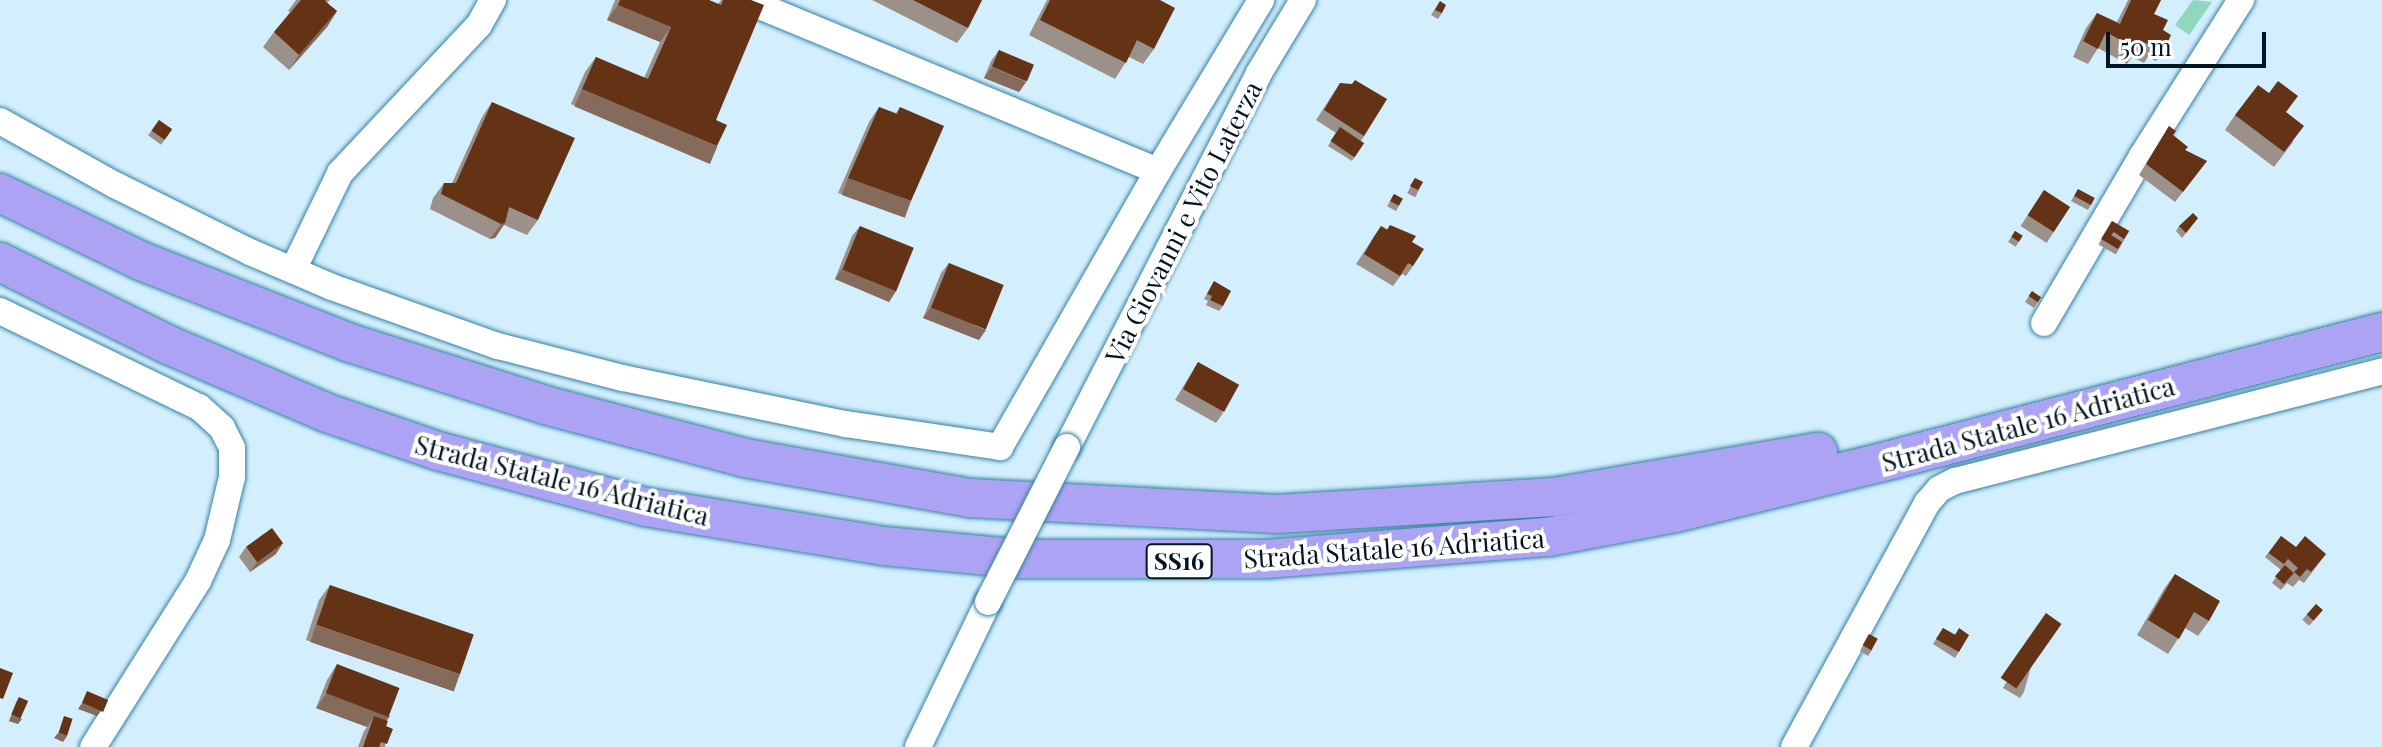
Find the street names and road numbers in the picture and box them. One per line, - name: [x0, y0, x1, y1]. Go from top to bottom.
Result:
- street label: Via Giovanni e Vito Laterza: [1098, 75, 1268, 369]
- street label: Strada Statale 16 Adriatica: [1878, 370, 2178, 478]
- street label: Strada Statale 16 Adriatica: [411, 428, 713, 532]
- street label: Strada Statale 16 Adriatica: [1242, 522, 1546, 574]
- road number: SS16: [1145, 541, 1213, 581]

